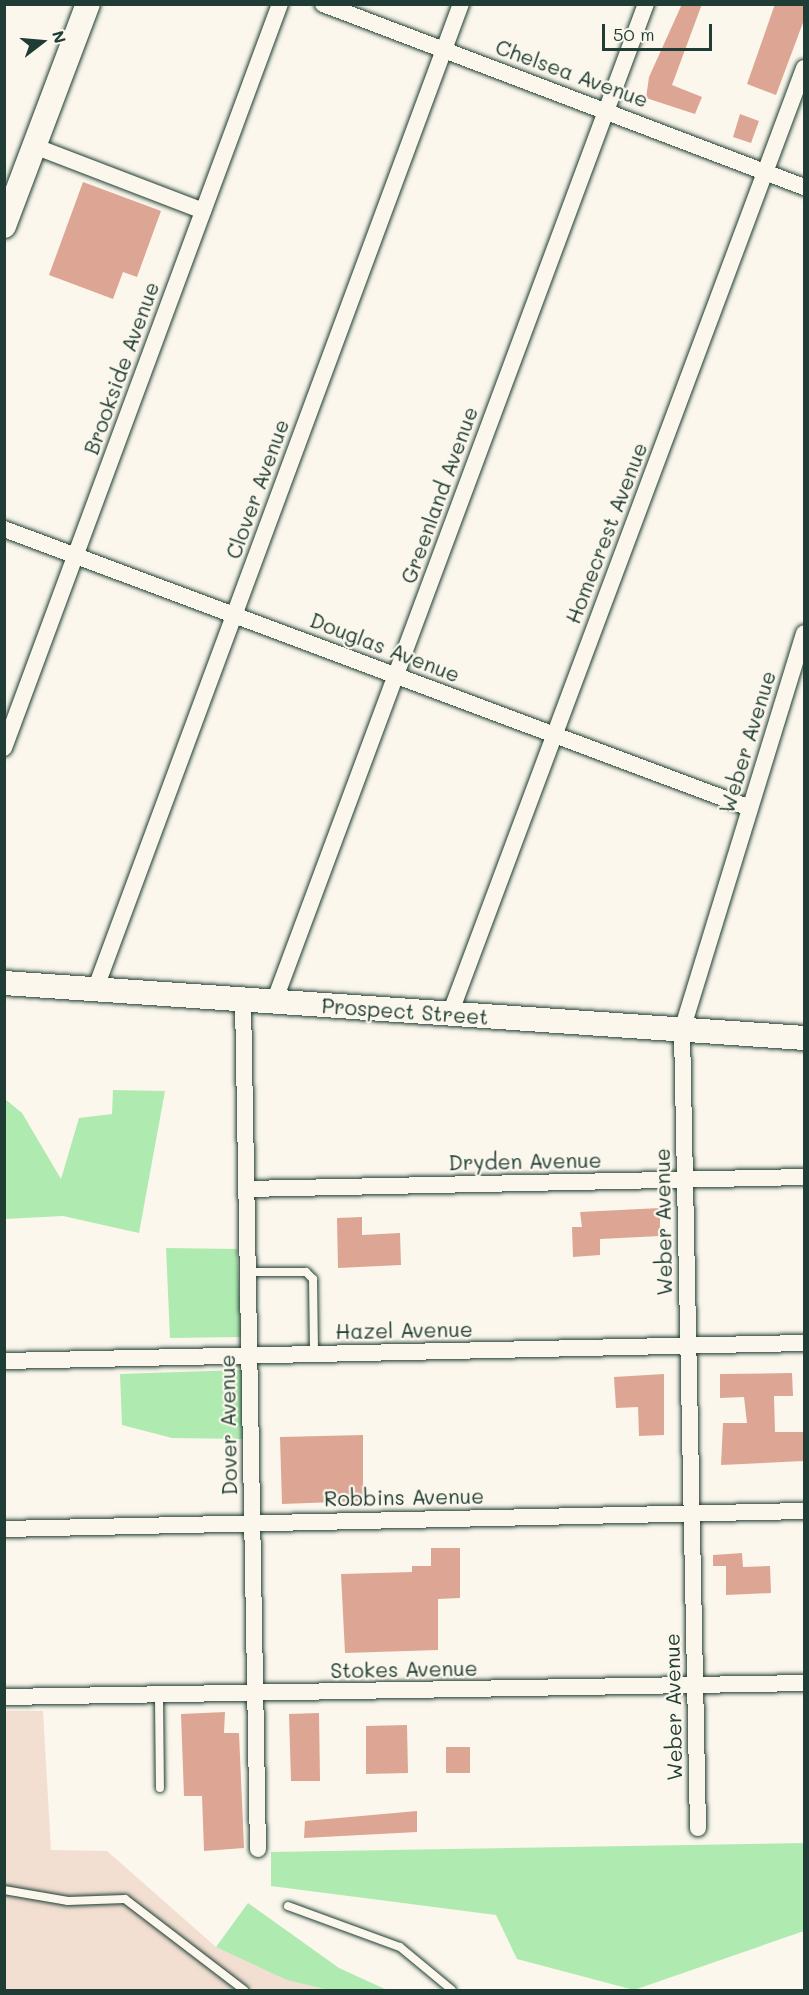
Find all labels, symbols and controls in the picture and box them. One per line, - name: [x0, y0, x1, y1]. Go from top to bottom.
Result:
- north arrow: [12, 12, 72, 72]
- scale bar: [605, 12, 714, 50]
- text: 50 m: [613, 22, 655, 46]
- text: N: [48, 28, 72, 46]
- street label: Chelsea Avenue: [492, 34, 652, 112]
- street label: Brookside Avenue: [78, 278, 164, 458]
- street label: Greenland Avenue: [395, 403, 483, 587]
- street label: Clover Avenue: [220, 416, 294, 562]
- street label: Homecrest Avenue: [560, 439, 652, 627]
- street label: Douglas Avenue: [307, 607, 463, 687]
- street label: Weber Avenue: [713, 668, 781, 816]
- street label: Prospect Street: [321, 993, 489, 1029]
- street label: Dryden Avenue: [448, 1147, 602, 1175]
- street label: Weber Avenue: [649, 1148, 677, 1296]
- street label: Hazel Avenue: [335, 1316, 473, 1344]
- street label: Dover Avenue: [214, 1354, 242, 1496]
- street label: Robbins Avenue: [324, 1483, 484, 1511]
- street label: Weber Avenue: [659, 1633, 687, 1781]
- street label: Stokes Avenue: [330, 1655, 478, 1683]

